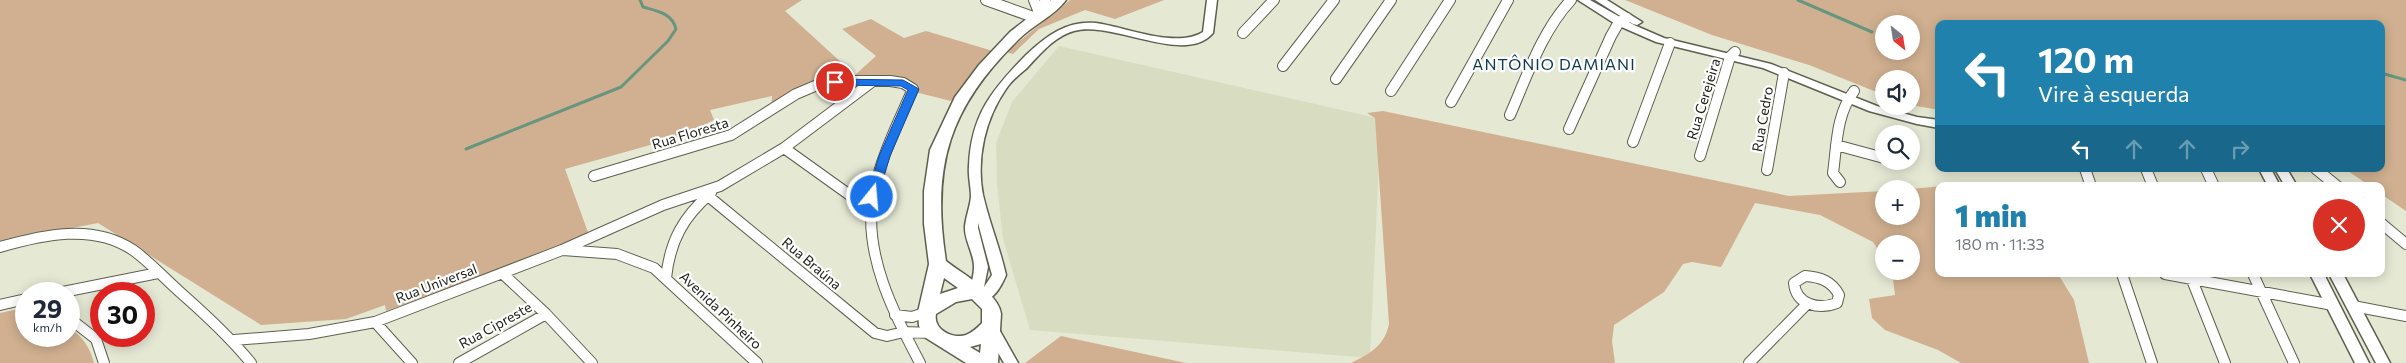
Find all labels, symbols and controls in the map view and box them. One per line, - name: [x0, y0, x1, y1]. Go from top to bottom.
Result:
- north arrow: [1875, 15, 1920, 60]
- map controls: [1875, 15, 1920, 280]
- text: 120 m: [2038, 37, 2134, 80]
- icon: left: [1955, 40, 2020, 105]
- district label: ANTÔNIO DAMIANI: [1472, 54, 1636, 73]
- street label: Rua Cerejeira: [1683, 56, 1723, 142]
- pin: [814, 61, 856, 103]
- icon: arrive: [821, 68, 849, 96]
- button: sound: [1875, 70, 1920, 115]
- text: Vire à esquerda: [2038, 80, 2190, 107]
- street label: Rua Cedro: [1748, 85, 1776, 153]
- street label: Rua Floresta: [650, 113, 730, 153]
- button: search: [1875, 125, 1920, 170]
- icon: left: [2067, 135, 2095, 163]
- icon: ahead: [2120, 135, 2148, 163]
- icon: ahead: [2173, 135, 2201, 163]
- icon: right: [2226, 135, 2254, 163]
- position arrow: [845, 170, 897, 222]
- button: +: [1875, 180, 1920, 225]
- text: 1 min: [1955, 196, 2027, 233]
- button: close: [2313, 199, 2365, 251]
- street label: Rua Braúna: [779, 233, 845, 293]
- text: 180 m · 11:33: [1955, 234, 2045, 253]
- button: −: [1875, 235, 1920, 280]
- street label: Rua Universal: [393, 260, 479, 306]
- street label: Avenida Pinheiro: [676, 268, 766, 352]
- speed limit sign: 30: [90, 282, 155, 347]
- text: 29: [33, 293, 62, 323]
- street label: Rua Cipreste: [456, 298, 534, 352]
- text: km/h: [33, 320, 62, 334]

